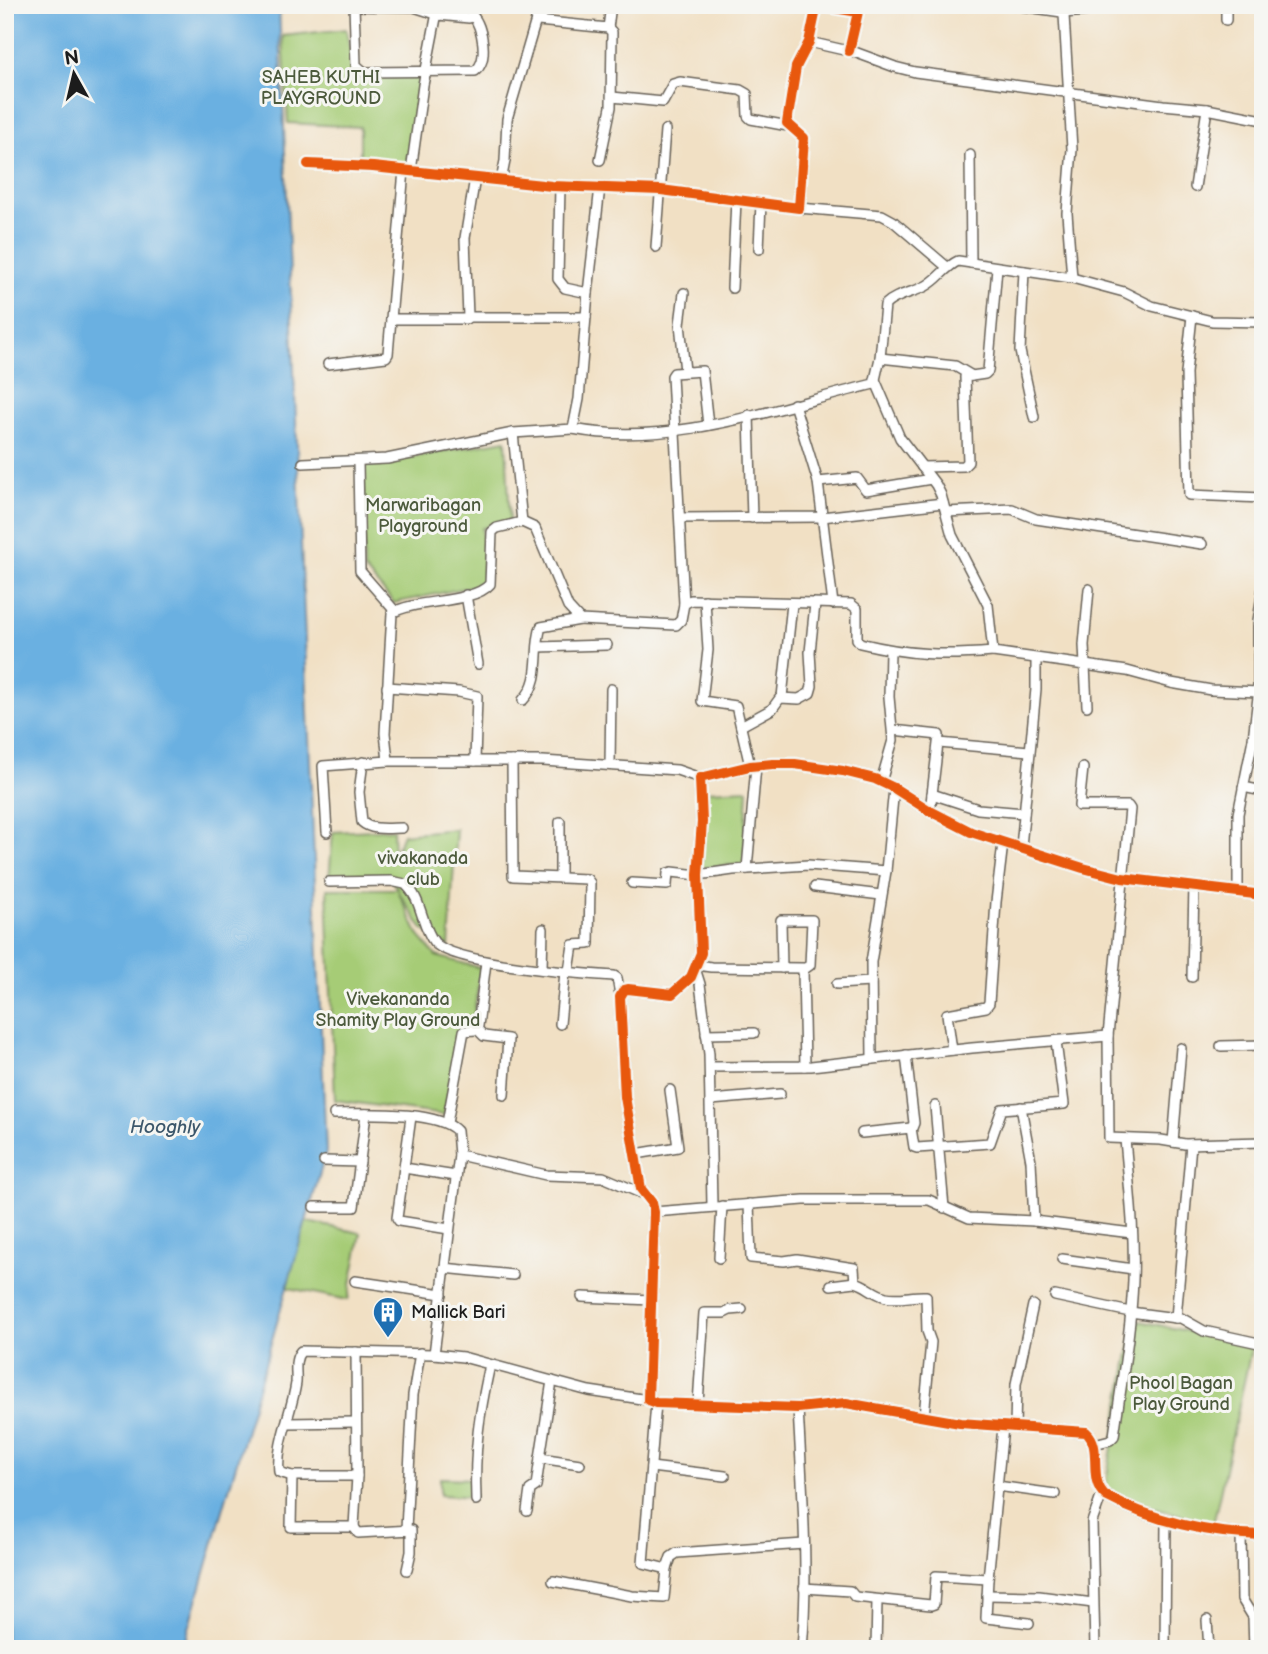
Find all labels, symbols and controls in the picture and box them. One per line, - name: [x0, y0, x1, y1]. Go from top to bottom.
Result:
- north arrow: [38, 38, 108, 108]
- text: N: [63, 46, 81, 71]
- park label: SAHEB KUTHI PLAYGROUND: [261, 67, 381, 109]
- park label: Marwaribagan Playground: [365, 495, 481, 537]
- park label: vivakanada club: [377, 848, 468, 890]
- park label: Vivekananda Shamity Play Ground: [316, 989, 480, 1031]
- water label: Hooghly: [130, 1116, 201, 1139]
- building icon: Mallick Bari: [371, 1295, 405, 1339]
- place label: Mallick Bari: [411, 1302, 505, 1323]
- park label: Phool Bagan Play Ground: [1129, 1373, 1233, 1415]

